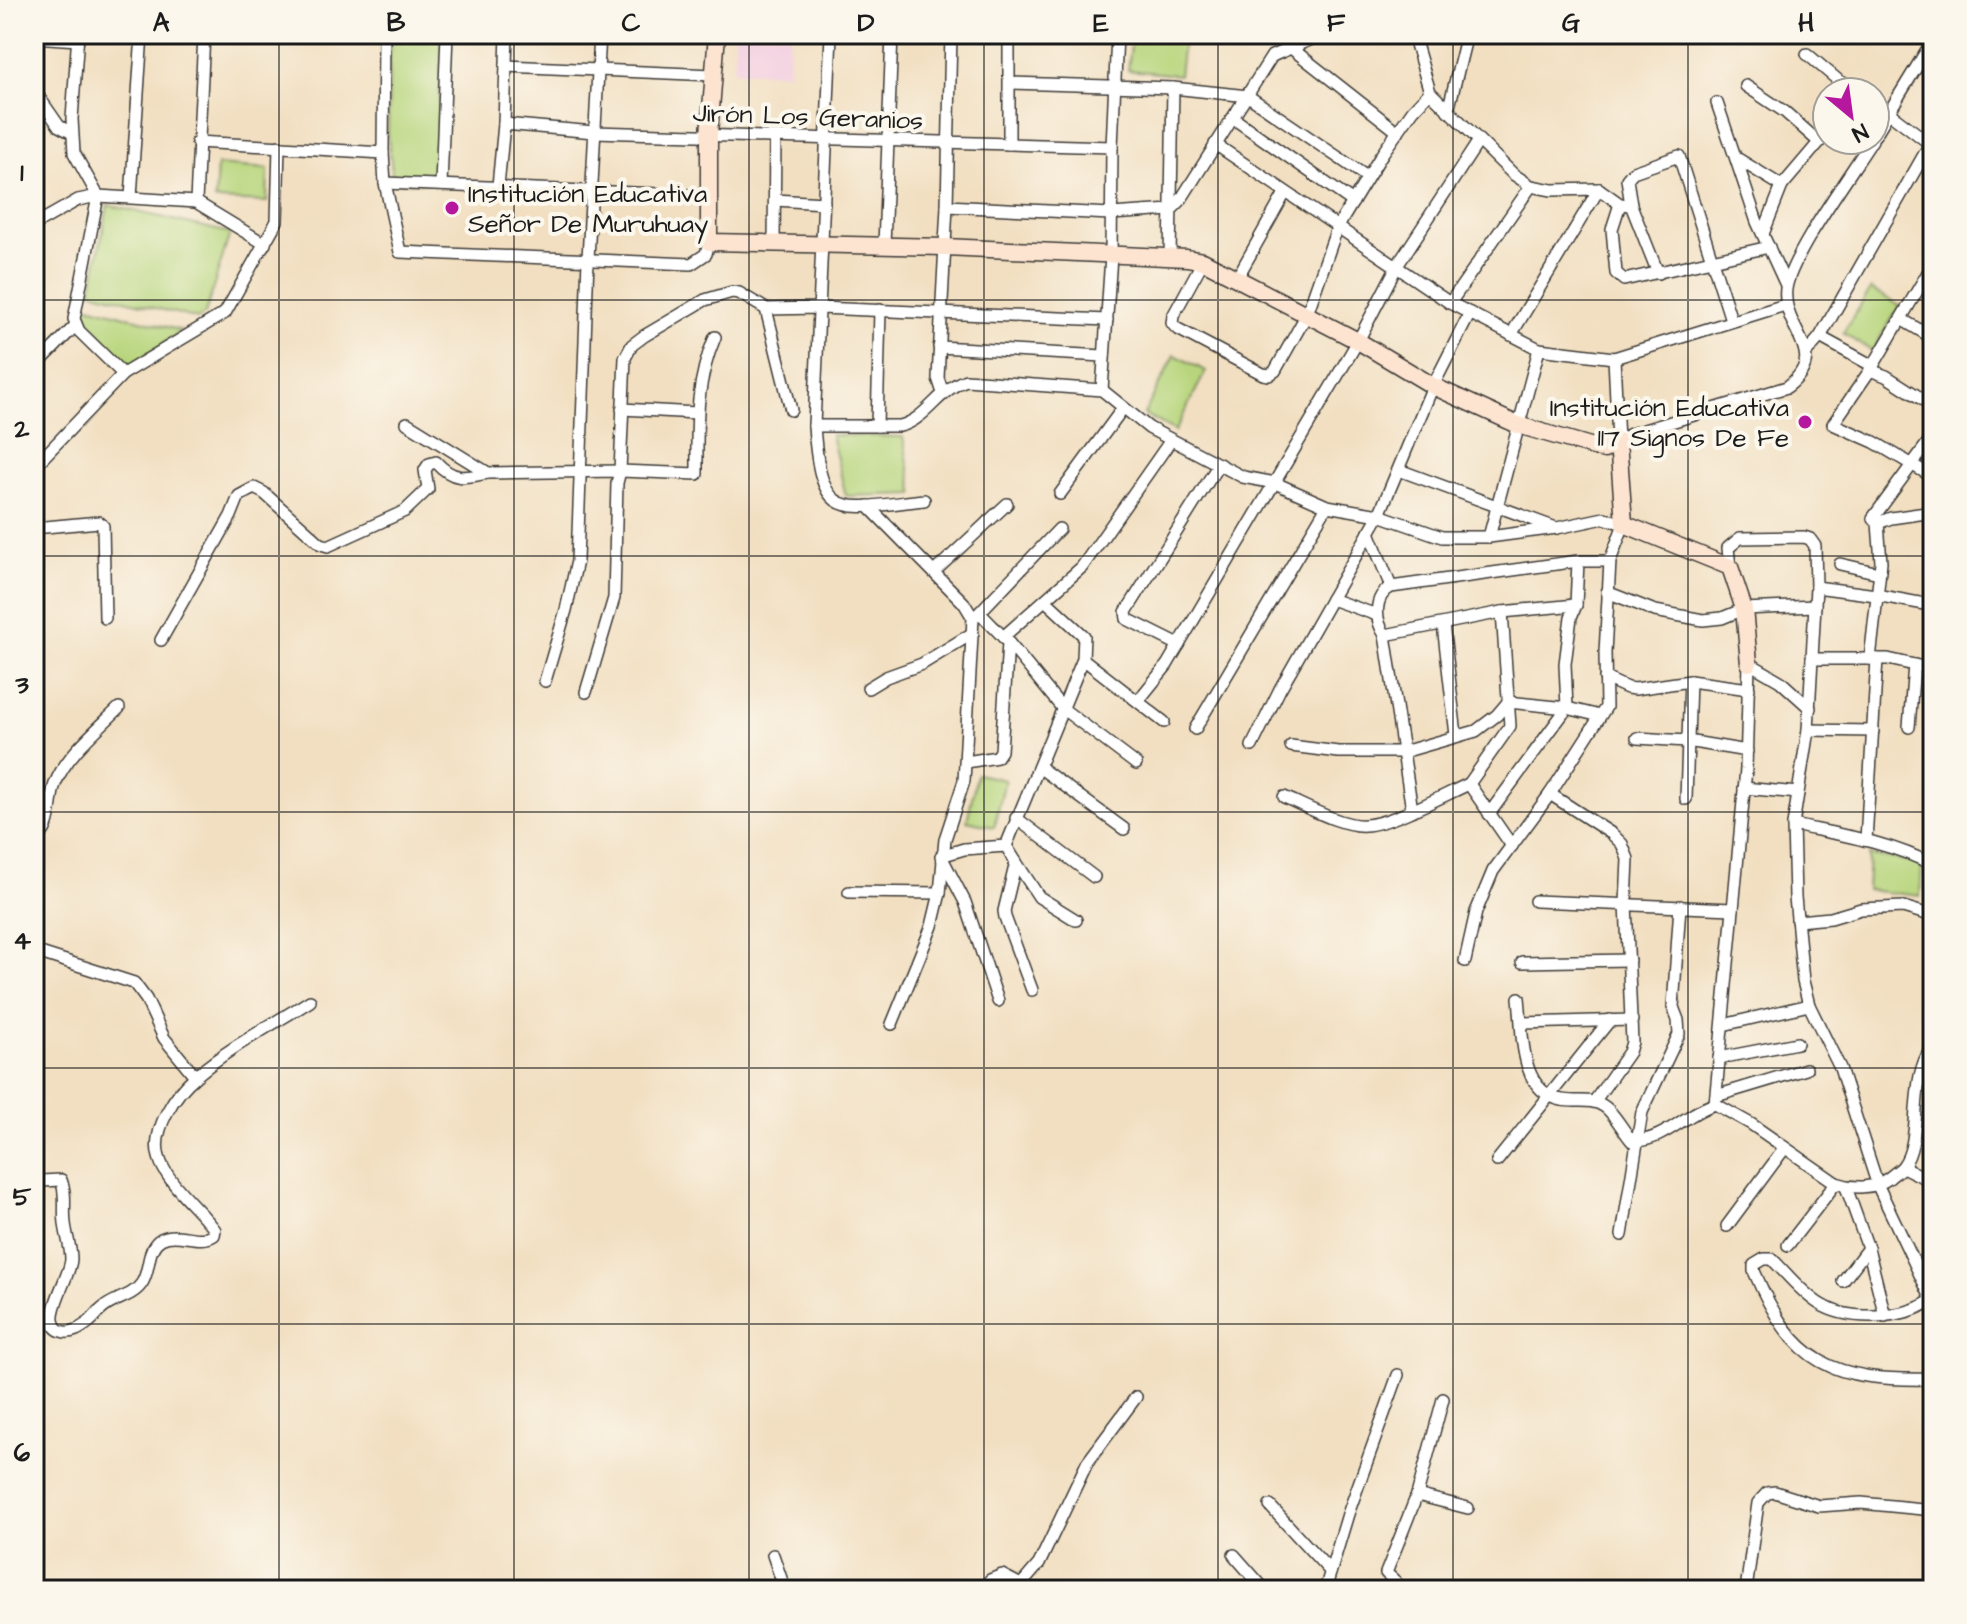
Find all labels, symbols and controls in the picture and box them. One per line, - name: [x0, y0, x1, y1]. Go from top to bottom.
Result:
- text: A: [153, 5, 170, 41]
- text: B: [387, 5, 406, 41]
- text: C: [622, 5, 641, 41]
- text: D: [858, 5, 875, 41]
- text: E: [1093, 5, 1109, 41]
- text: F: [1327, 5, 1346, 41]
- text: G: [1562, 5, 1580, 41]
- text: H: [1798, 5, 1814, 41]
- north arrow: [1811, 76, 1891, 156]
- street label: Jirón Los Geranios: [692, 95, 924, 139]
- text: N: [1846, 115, 1874, 149]
- text: 1: [20, 155, 24, 191]
- place label: Institución Educativa Señor De Muruhuay: [468, 176, 708, 244]
- marker: Institución Educativa Señor De Muruhuay: [443, 199, 461, 217]
- place label: Institución Educativa 117 Signos De Fe: [1550, 390, 1789, 458]
- text: 2: [14, 411, 30, 447]
- marker: Institución Educativa 117 Signos De Fe: [1796, 413, 1814, 431]
- text: 3: [14, 667, 29, 703]
- text: 4: [13, 923, 31, 959]
- text: 5: [13, 1179, 32, 1215]
- text: 6: [14, 1435, 31, 1471]

